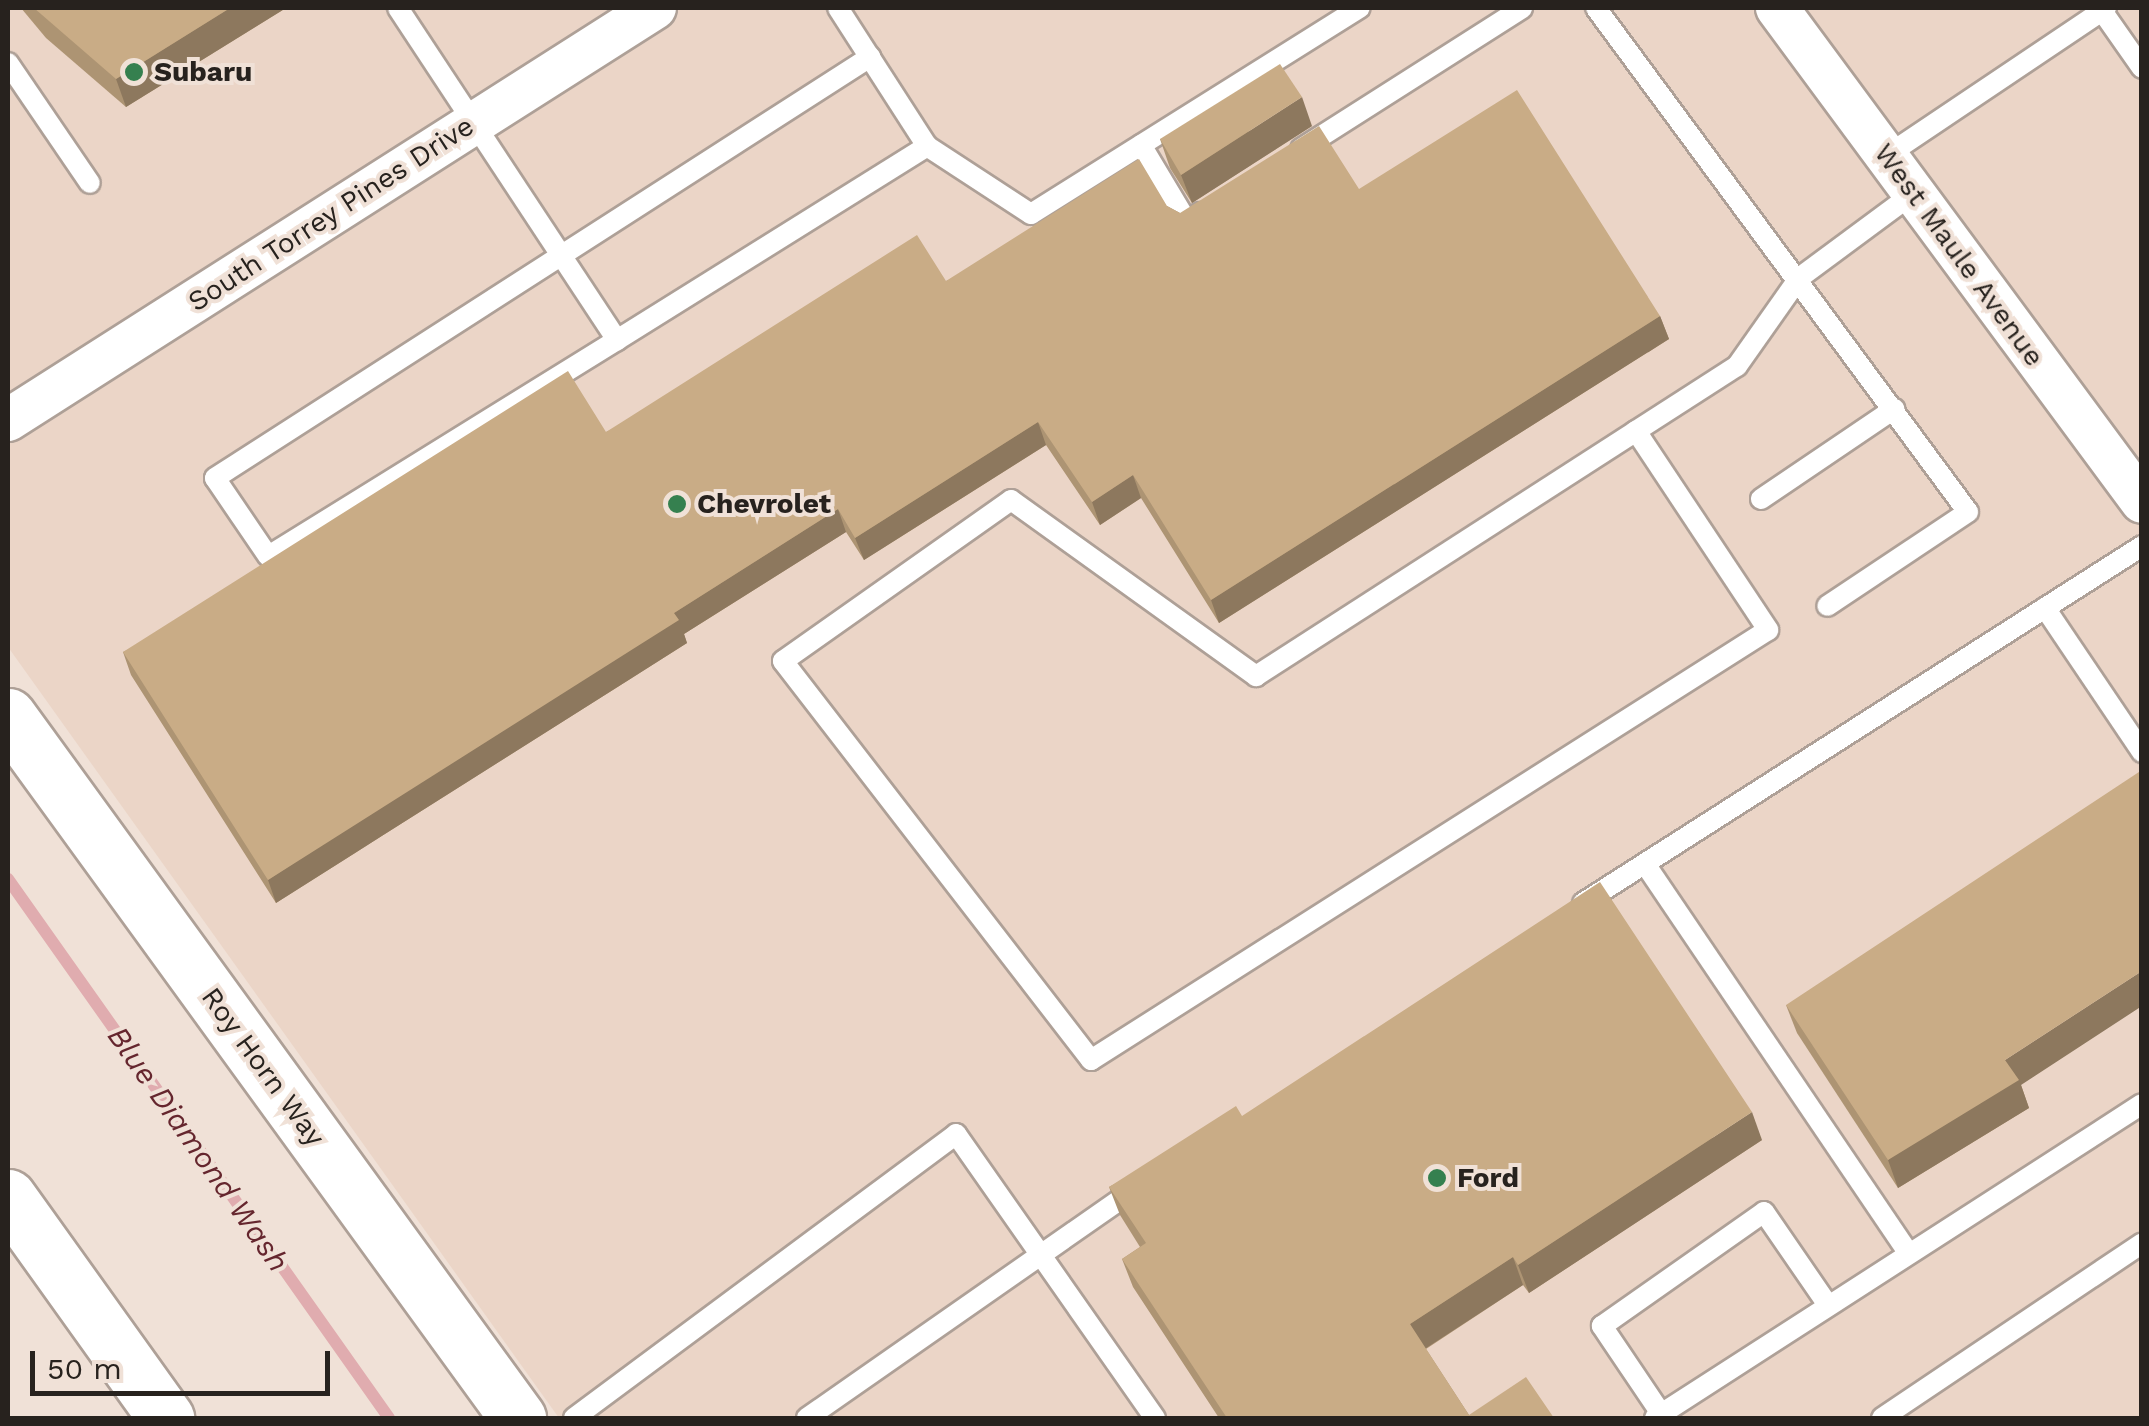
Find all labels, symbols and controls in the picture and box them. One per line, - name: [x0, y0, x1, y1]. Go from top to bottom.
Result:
- place label: Subaru: [154, 55, 252, 89]
- marker: Subaru: [123, 61, 145, 83]
- street label: South Torrey Pines Drive: [181, 109, 481, 319]
- street label: West Maule Avenue: [1867, 137, 2051, 373]
- place label: Chevrolet: [697, 487, 831, 521]
- marker: Chevrolet: [666, 493, 688, 515]
- street label: Roy Horn Way: [194, 981, 332, 1153]
- water label: Blue Diamond Wash: [99, 1019, 297, 1279]
- place label: Ford: [1457, 1161, 1519, 1195]
- marker: Ford: [1426, 1167, 1448, 1189]
- scale bar: [35, 1331, 335, 1393]
- text: 50 m: [47, 1351, 122, 1386]

